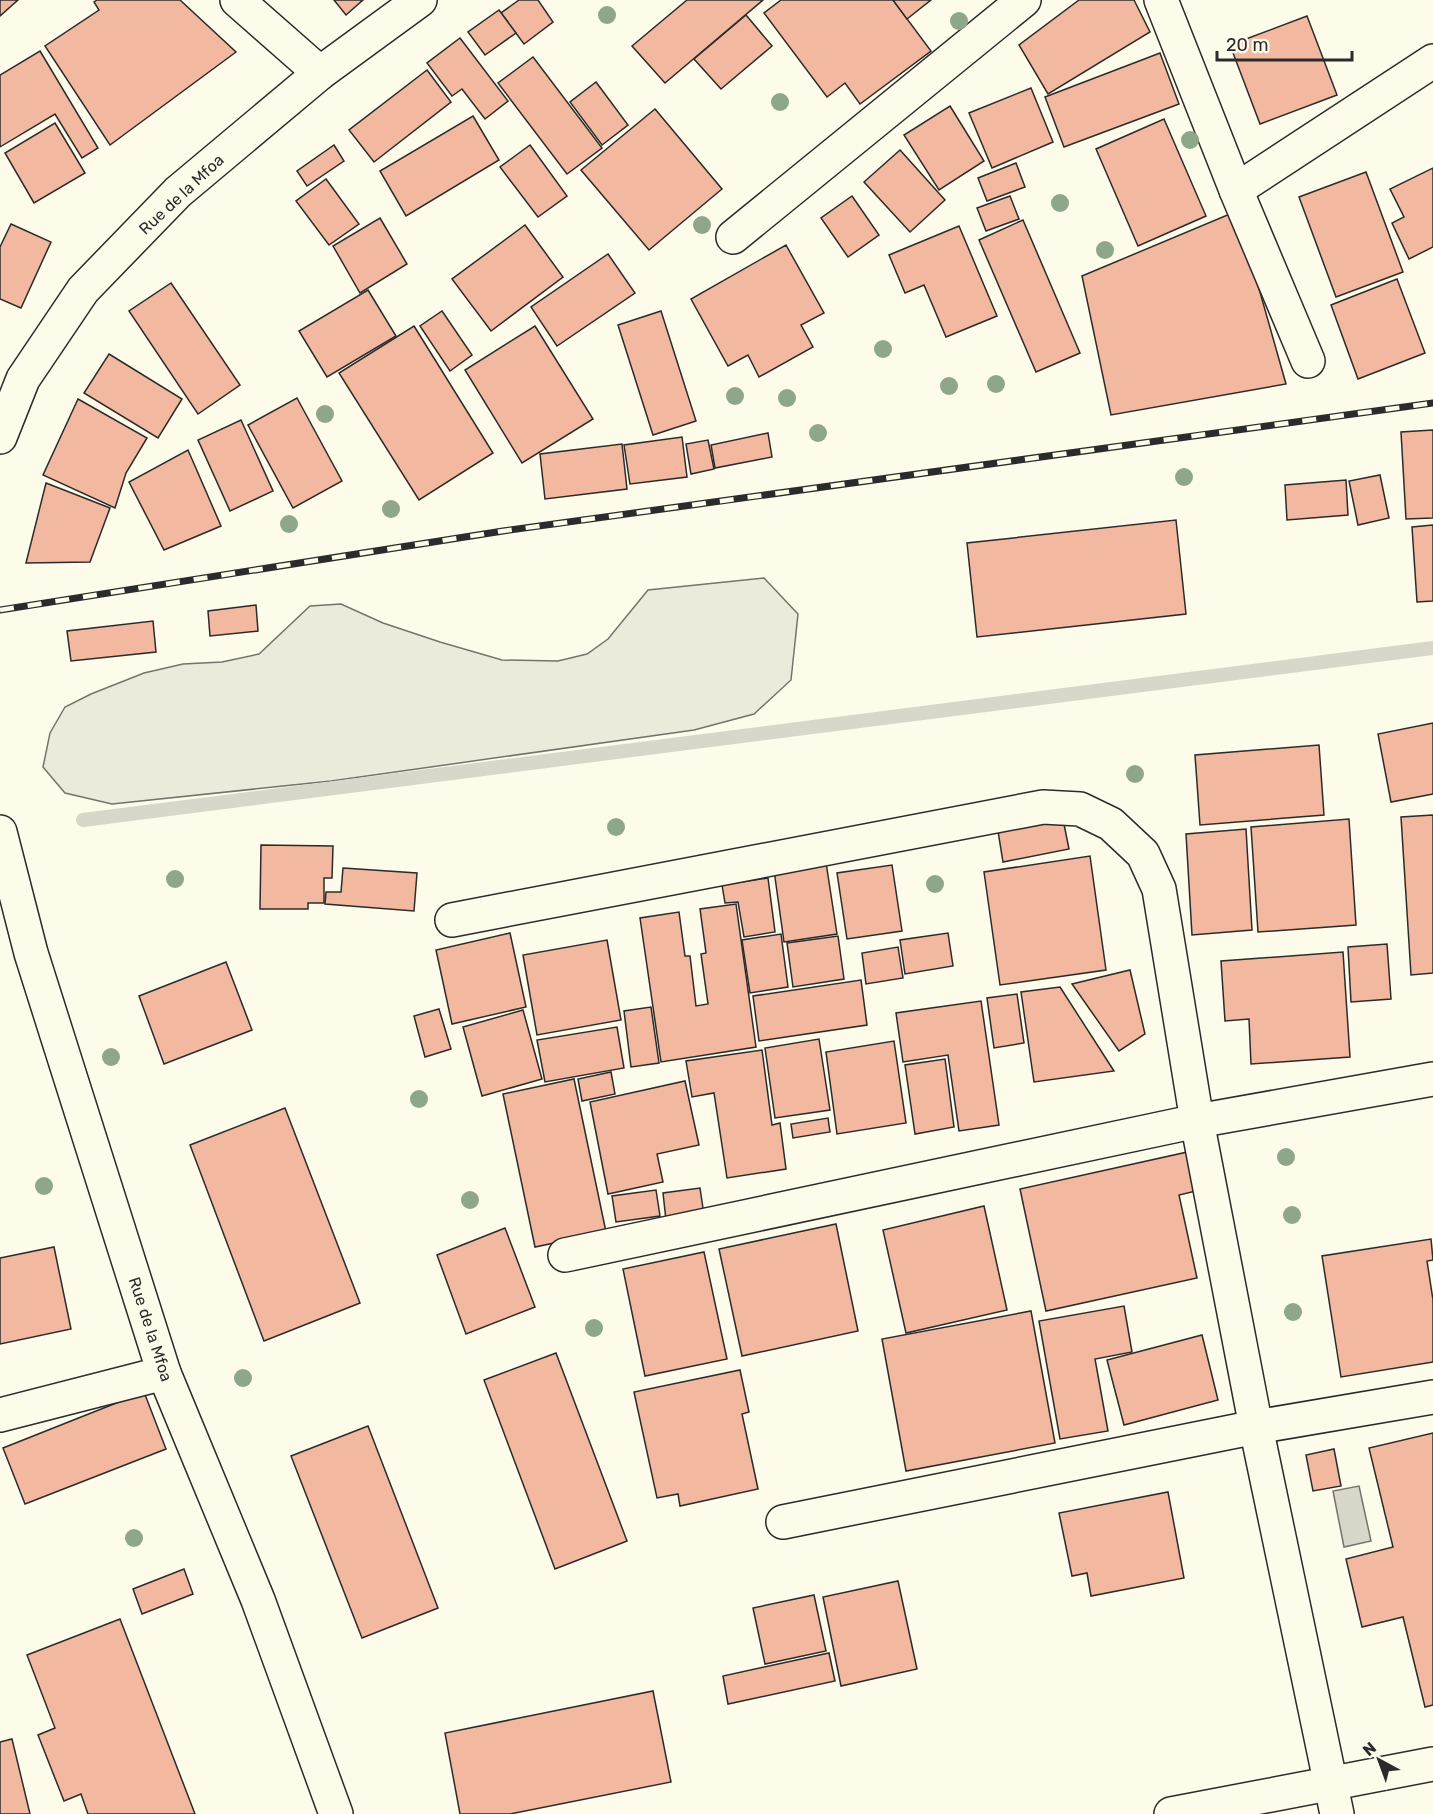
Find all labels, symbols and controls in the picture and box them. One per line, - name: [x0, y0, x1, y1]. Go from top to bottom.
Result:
- scale bar: [1217, 24, 1352, 62]
- text: 20 m: [1226, 34, 1268, 56]
- street label: Rue de la Mfoa: [135, 150, 228, 238]
- street label: Rue de la Mfoa: [125, 1274, 176, 1384]
- north arrow: [1349, 1730, 1409, 1790]
- text: N: [1359, 1738, 1380, 1760]

